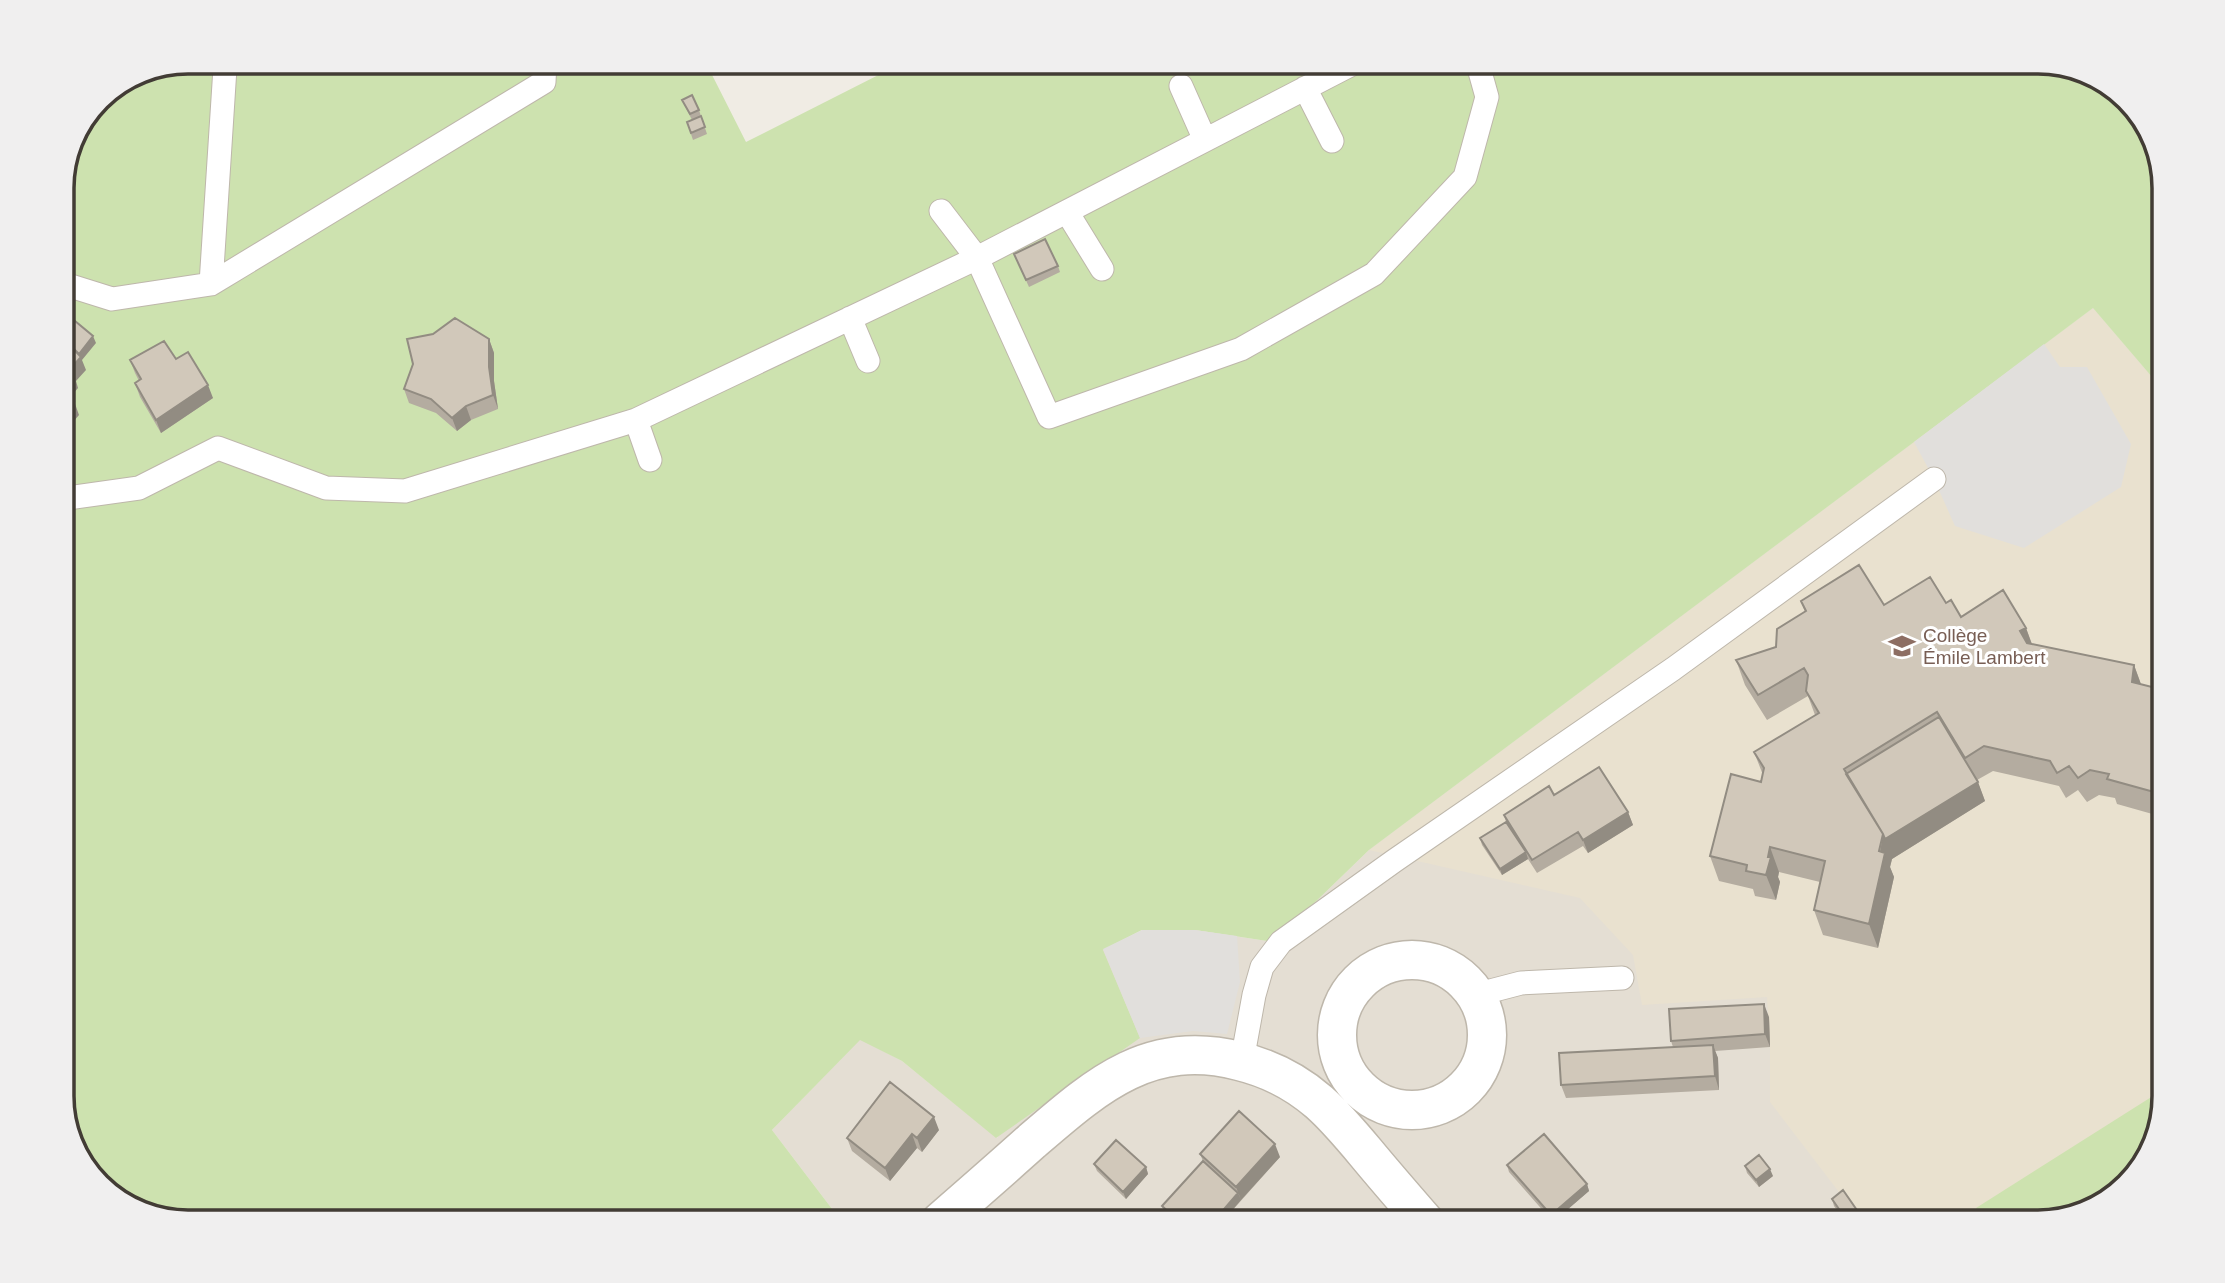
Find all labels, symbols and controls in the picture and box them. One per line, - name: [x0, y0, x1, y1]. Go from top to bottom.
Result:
- place label: Collège Émile Lambert: [1923, 625, 2046, 668]
- school or university icon: Collège Émile Lambert: [1887, 631, 1917, 661]

